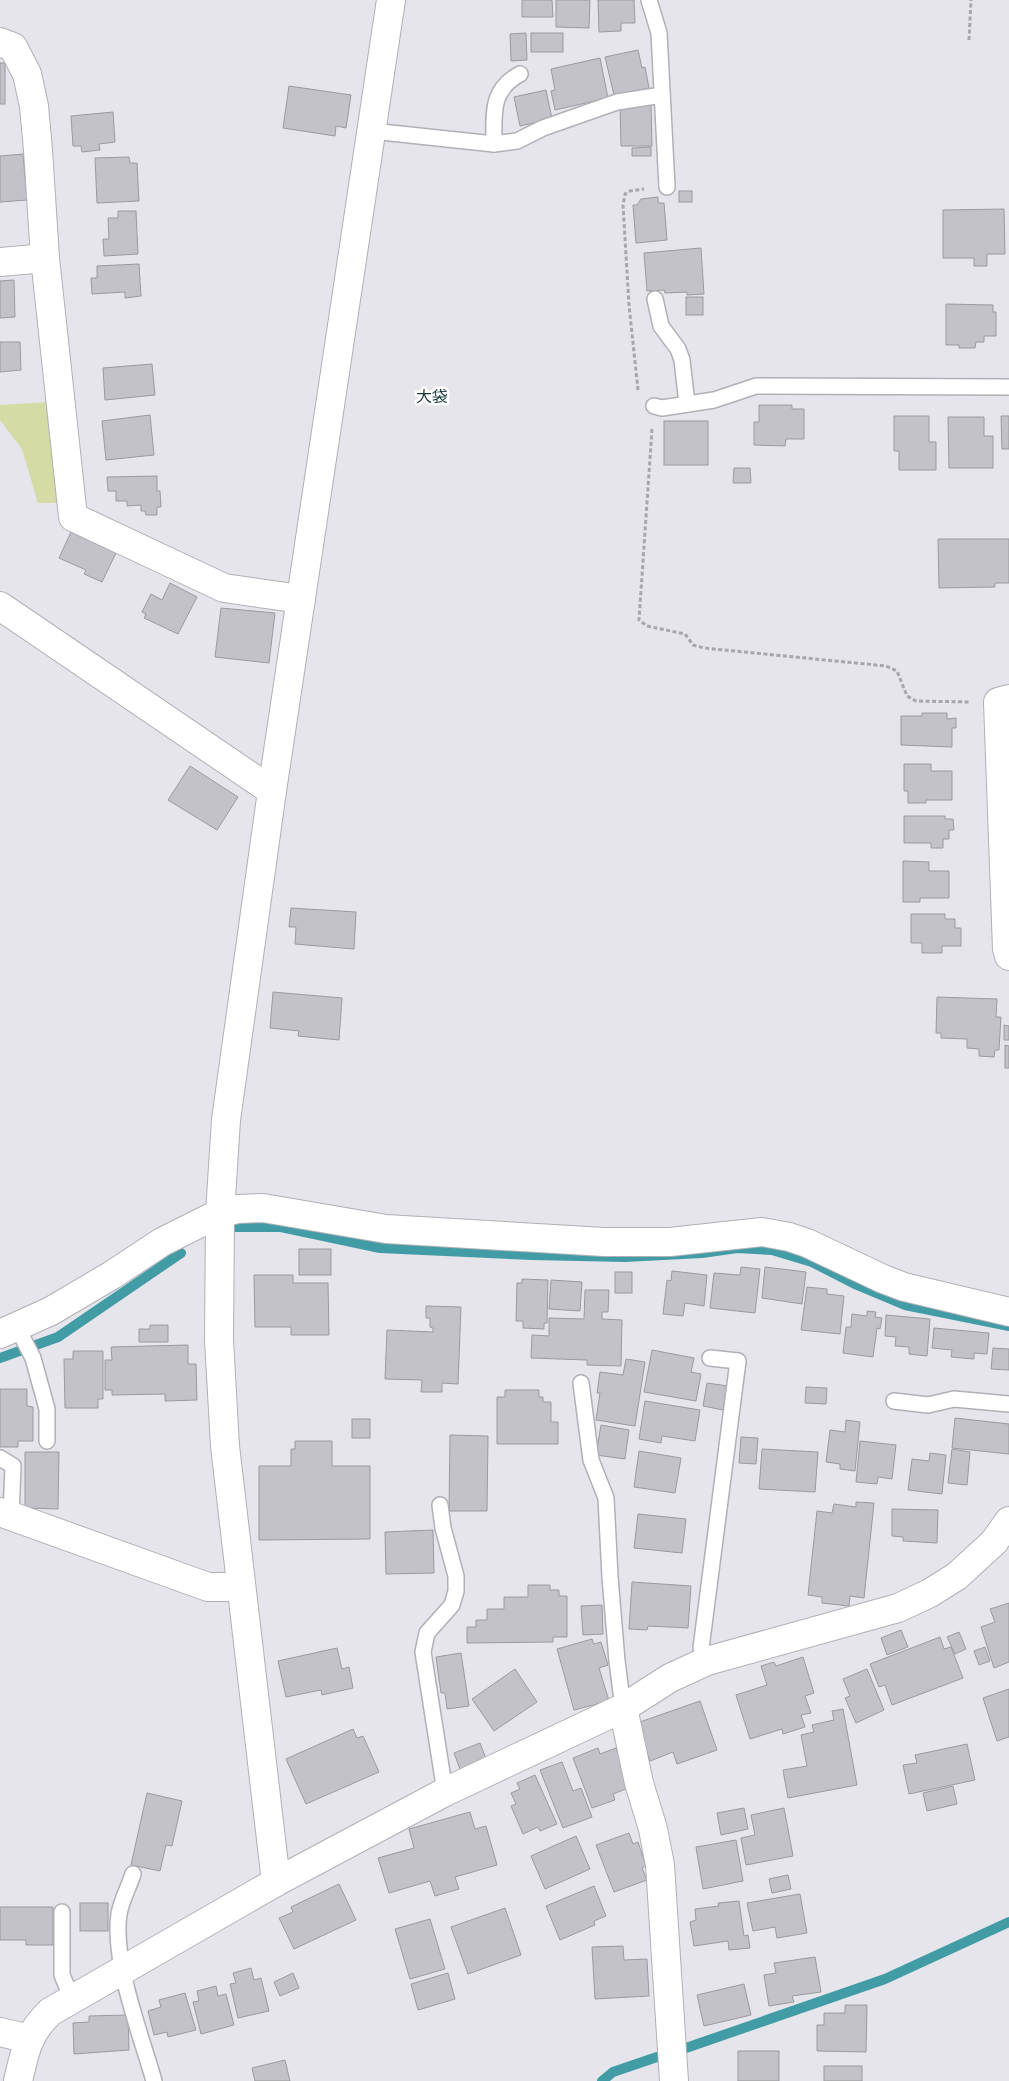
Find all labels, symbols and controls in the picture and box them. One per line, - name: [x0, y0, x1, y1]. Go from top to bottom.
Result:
- district label: 大袋: [416, 386, 448, 406]

